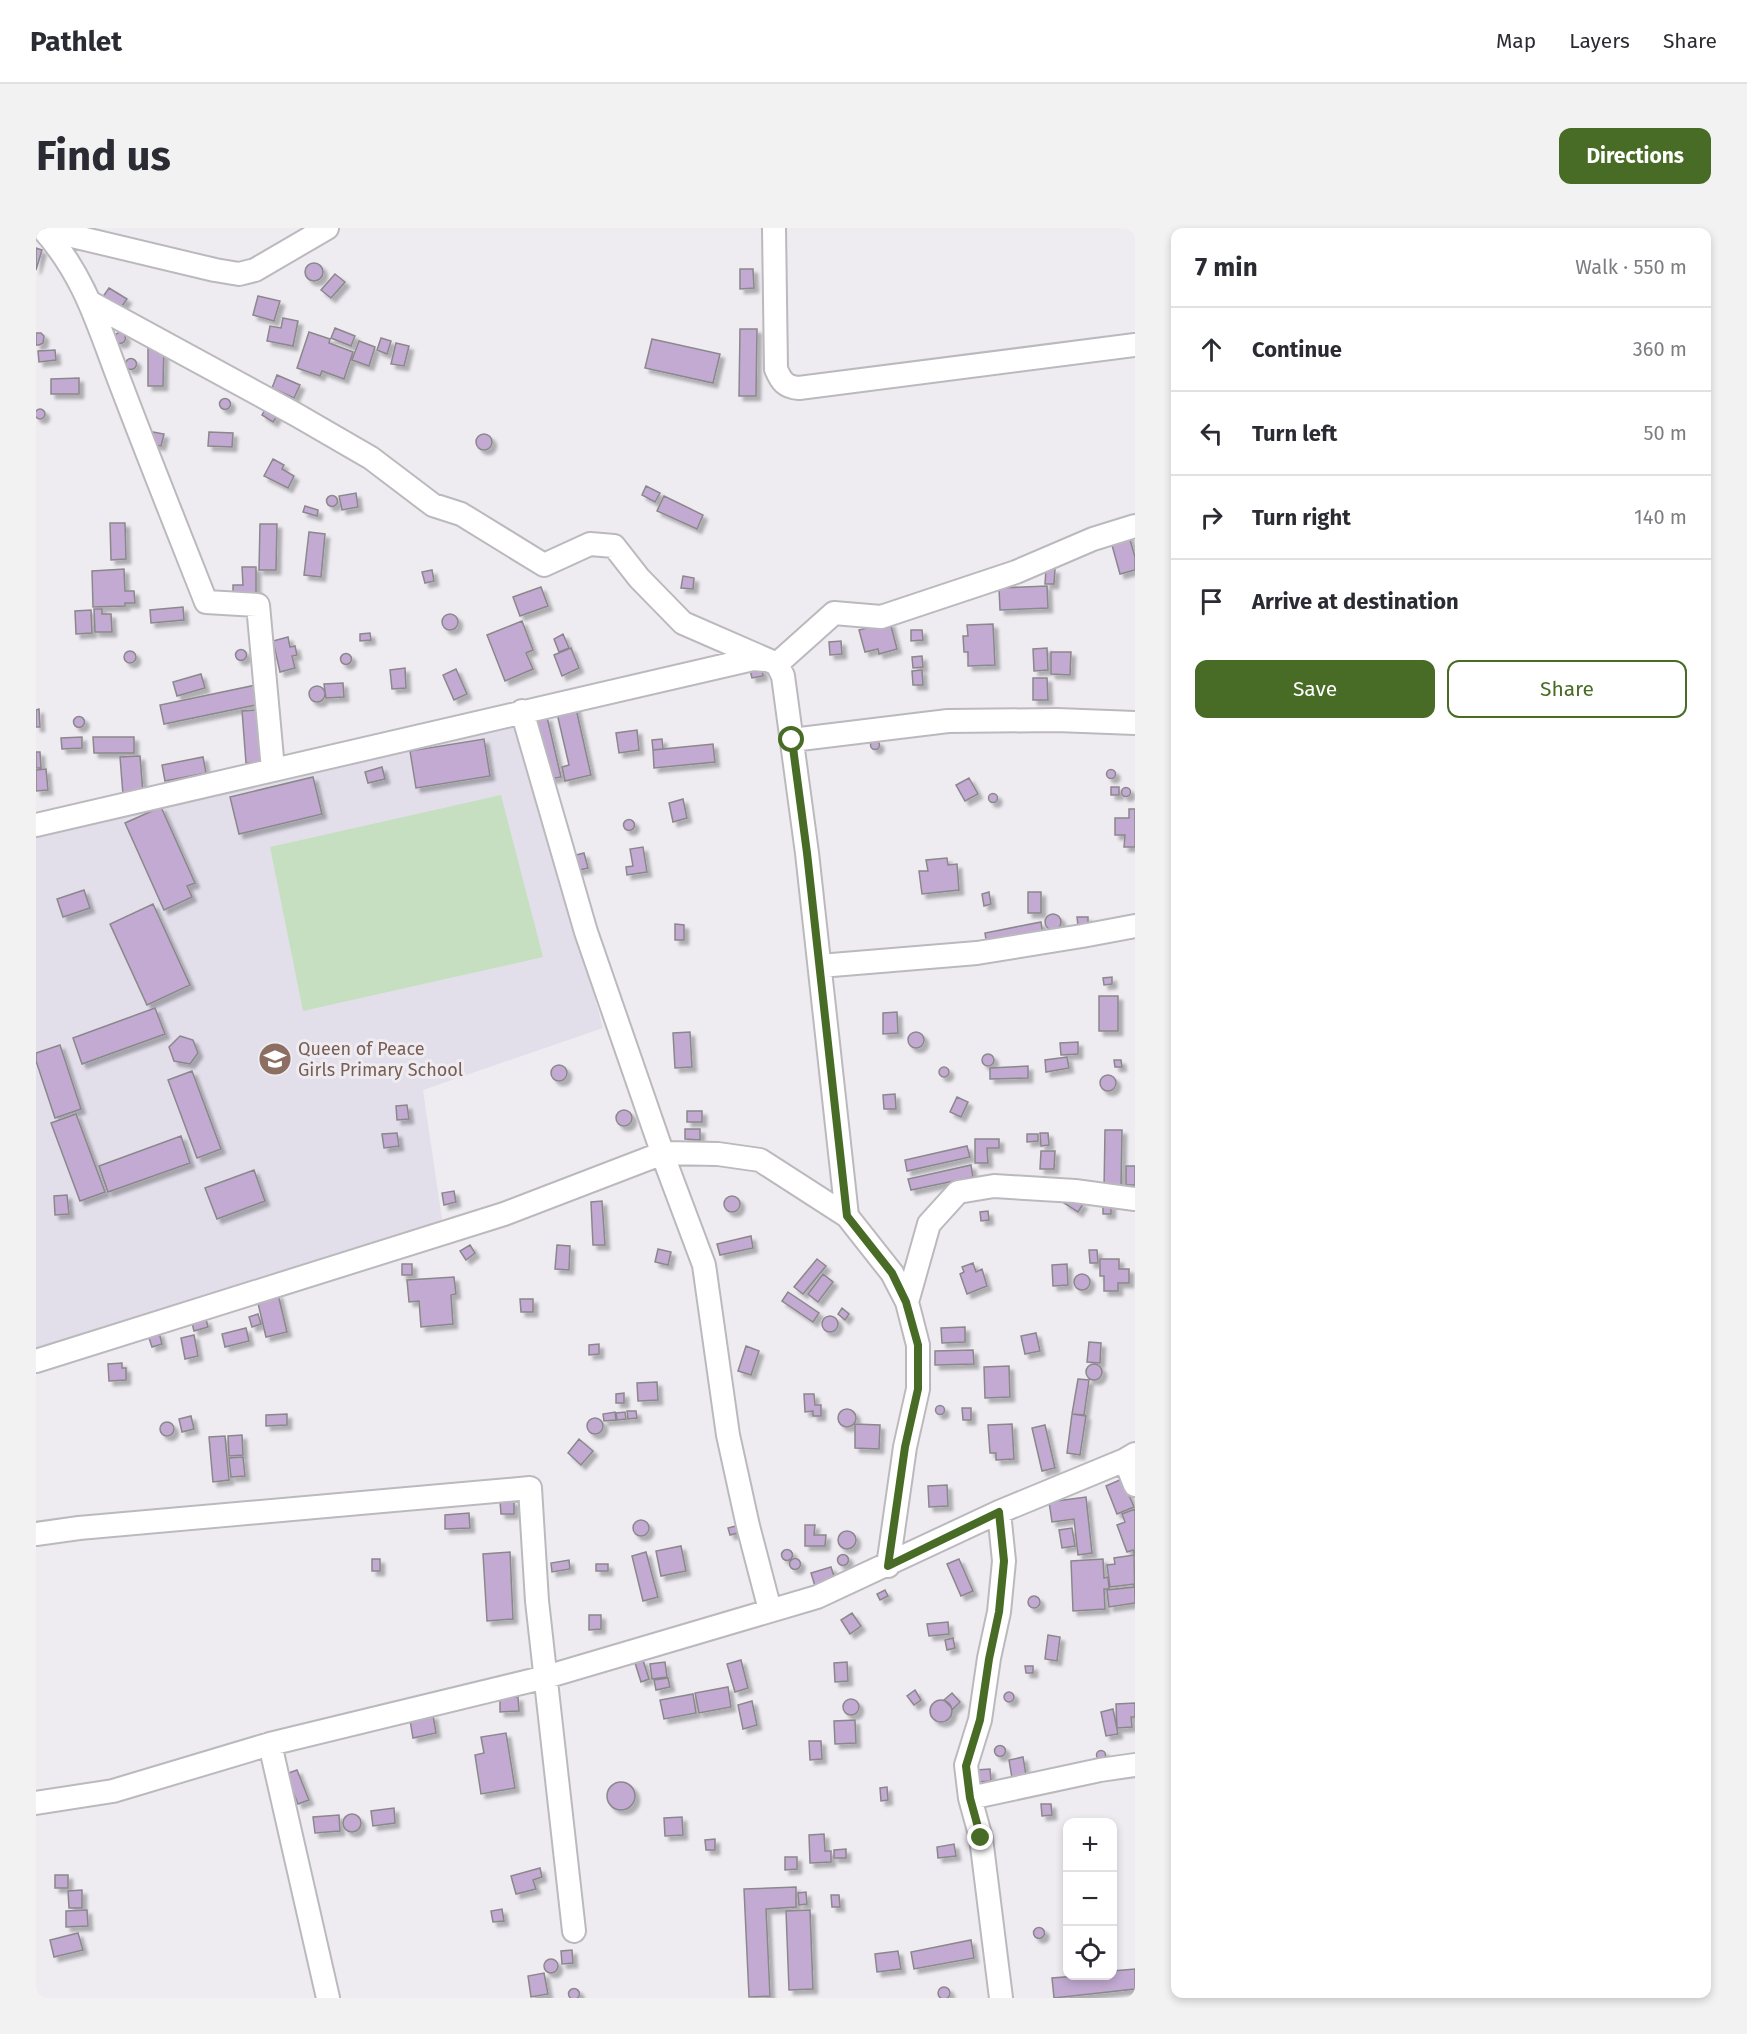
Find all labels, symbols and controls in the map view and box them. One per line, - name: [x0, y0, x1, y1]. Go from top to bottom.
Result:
- text: Pathlet: [30, 25, 122, 58]
- text: Map: [1496, 28, 1536, 54]
- text: Layers: [1569, 28, 1630, 54]
- text: Share: [1663, 28, 1717, 54]
- button: Directions: [1559, 128, 1711, 184]
- text: Find us: [36, 131, 171, 181]
- text: 7 min: [1195, 252, 1258, 283]
- text: Walk · 550 m: [1575, 255, 1687, 279]
- icon: ahead: [1195, 333, 1228, 366]
- text: Continue: [1252, 336, 1342, 363]
- text: 360 m: [1633, 337, 1687, 361]
- icon: left: [1195, 417, 1228, 450]
- text: Turn left: [1252, 420, 1337, 447]
- text: 50 m: [1643, 421, 1687, 445]
- icon: right: [1195, 501, 1228, 534]
- text: Turn right: [1252, 504, 1351, 531]
- text: 140 m: [1634, 505, 1687, 529]
- icon: arrive: [1195, 585, 1228, 618]
- text: Arrive at destination: [1252, 588, 1459, 615]
- button: Save: [1195, 660, 1435, 718]
- button: Share: [1447, 660, 1687, 718]
- route start: [778, 726, 804, 752]
- place label: Queen of Peace Girls Primary School: [298, 1038, 463, 1081]
- school or university icon: Queen of Peace Girls Primary School: [257, 1041, 293, 1077]
- map controls: [1063, 1818, 1117, 1980]
- button: +: [1063, 1818, 1117, 1872]
- route end: [967, 1824, 993, 1850]
- button: −: [1063, 1872, 1117, 1926]
- button: locate: [1063, 1926, 1117, 1980]

